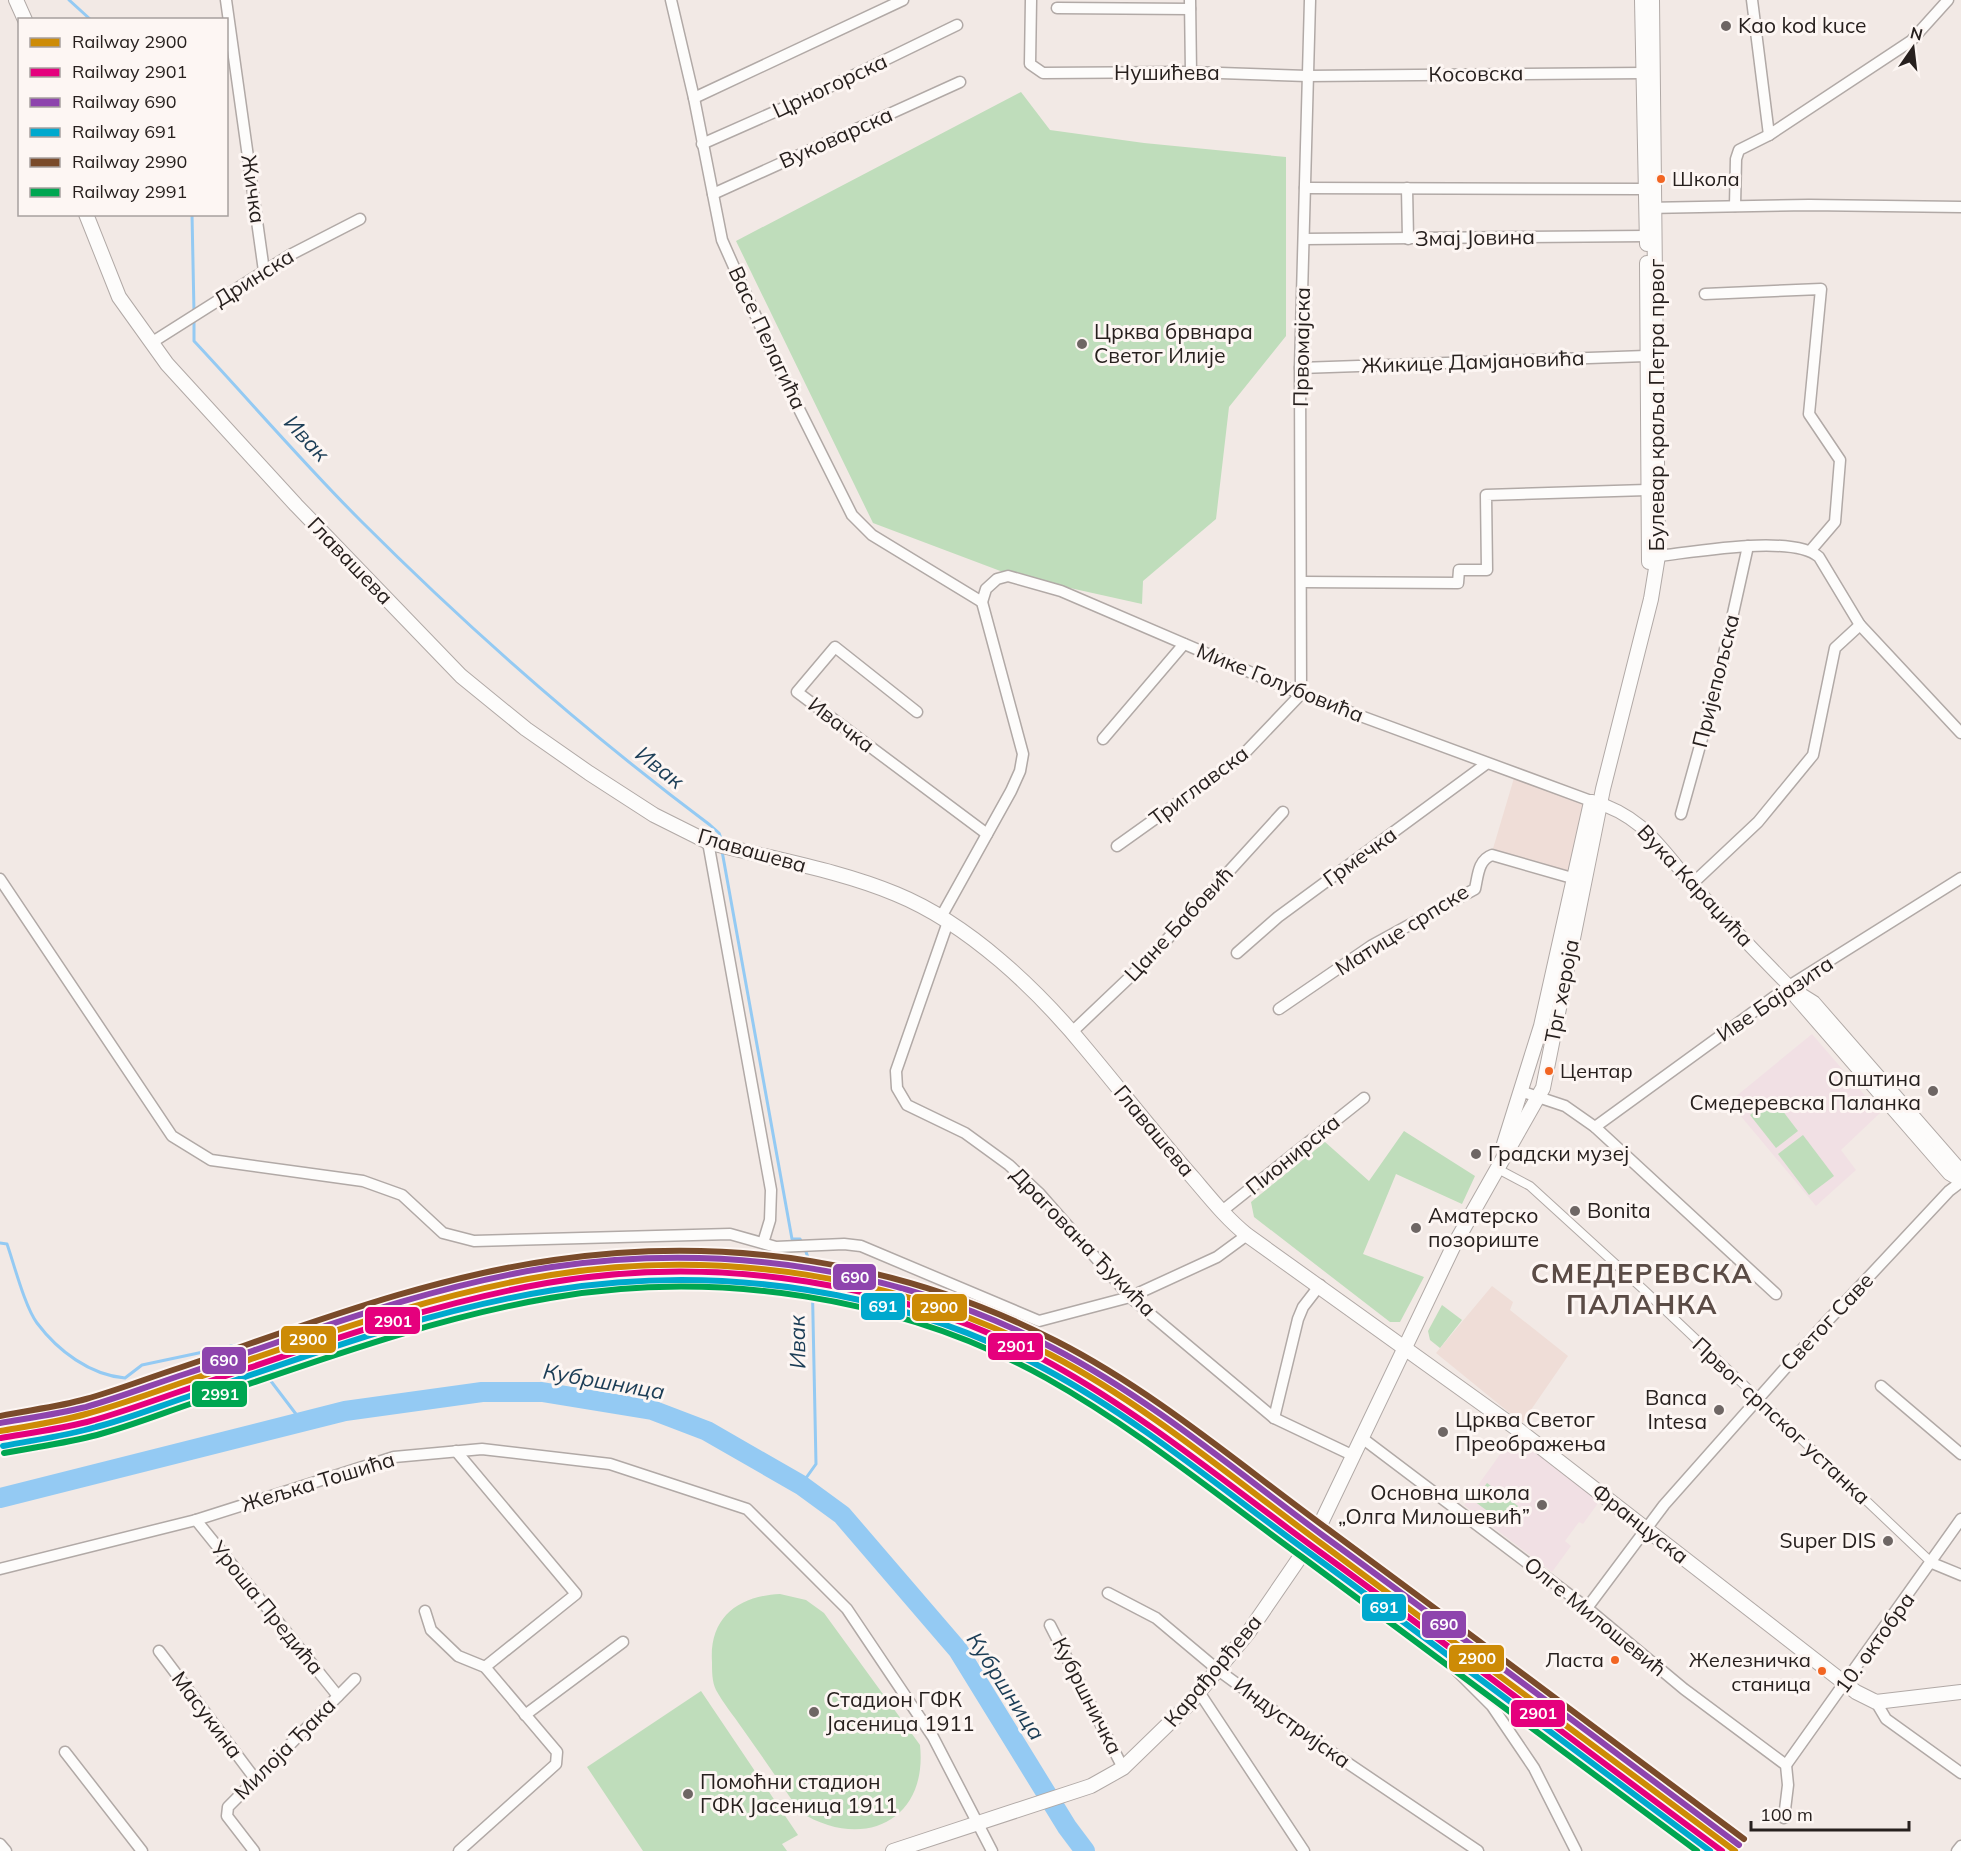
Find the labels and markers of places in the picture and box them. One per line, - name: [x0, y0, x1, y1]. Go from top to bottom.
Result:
- place label: Kao kod kuce: [1738, 12, 1867, 38]
- marker: Kao kod kuce: [1719, 19, 1733, 33]
- place label: Школа: [1672, 166, 1740, 191]
- marker: Школа: [1655, 173, 1667, 185]
- place label: Црква брвнара Светог Илије: [1094, 318, 1253, 368]
- marker: Црква брвнара Светог Илије: [1075, 337, 1089, 351]
- place label: Центар: [1560, 1058, 1633, 1083]
- marker: Центар: [1543, 1065, 1555, 1077]
- place label: Општина Смедеревска Паланка: [1689, 1065, 1921, 1115]
- marker: Општина Смедеревска Паланка: [1926, 1084, 1940, 1098]
- place label: Градски музеј: [1488, 1140, 1629, 1166]
- marker: Градски музеј: [1469, 1147, 1483, 1161]
- place label: Bonita: [1587, 1197, 1651, 1223]
- place label: Аматерско позориште: [1428, 1202, 1539, 1252]
- marker: Bonita: [1568, 1204, 1582, 1218]
- marker: Аматерско позориште: [1409, 1221, 1423, 1235]
- place label: Banca Intesa: [1645, 1384, 1707, 1434]
- marker: Banca Intesa: [1712, 1403, 1726, 1417]
- place label: Црква Светог Преображења: [1455, 1406, 1606, 1456]
- marker: Црква Светог Преображења: [1436, 1425, 1450, 1439]
- place label: Основна школа „Олга Милошевић”: [1338, 1479, 1530, 1529]
- marker: Основна школа „Олга Милошевић”: [1535, 1498, 1549, 1512]
- place label: Super DIS: [1779, 1527, 1876, 1553]
- marker: Super DIS: [1881, 1534, 1895, 1548]
- place label: Ласта: [1545, 1647, 1604, 1672]
- place label: Железничка станица: [1689, 1647, 1811, 1696]
- marker: Ласта: [1609, 1654, 1621, 1666]
- marker: Железничка станица: [1816, 1665, 1828, 1677]
- place label: Стадион ГФК Јасеница 1911: [826, 1686, 975, 1736]
- marker: Стадион ГФК Јасеница 1911: [807, 1705, 821, 1719]
- place label: Помоћни стадион ГФК Јасеница 1911: [700, 1768, 898, 1818]
- marker: Помоћни стадион ГФК Јасеница 1911: [681, 1787, 695, 1801]

